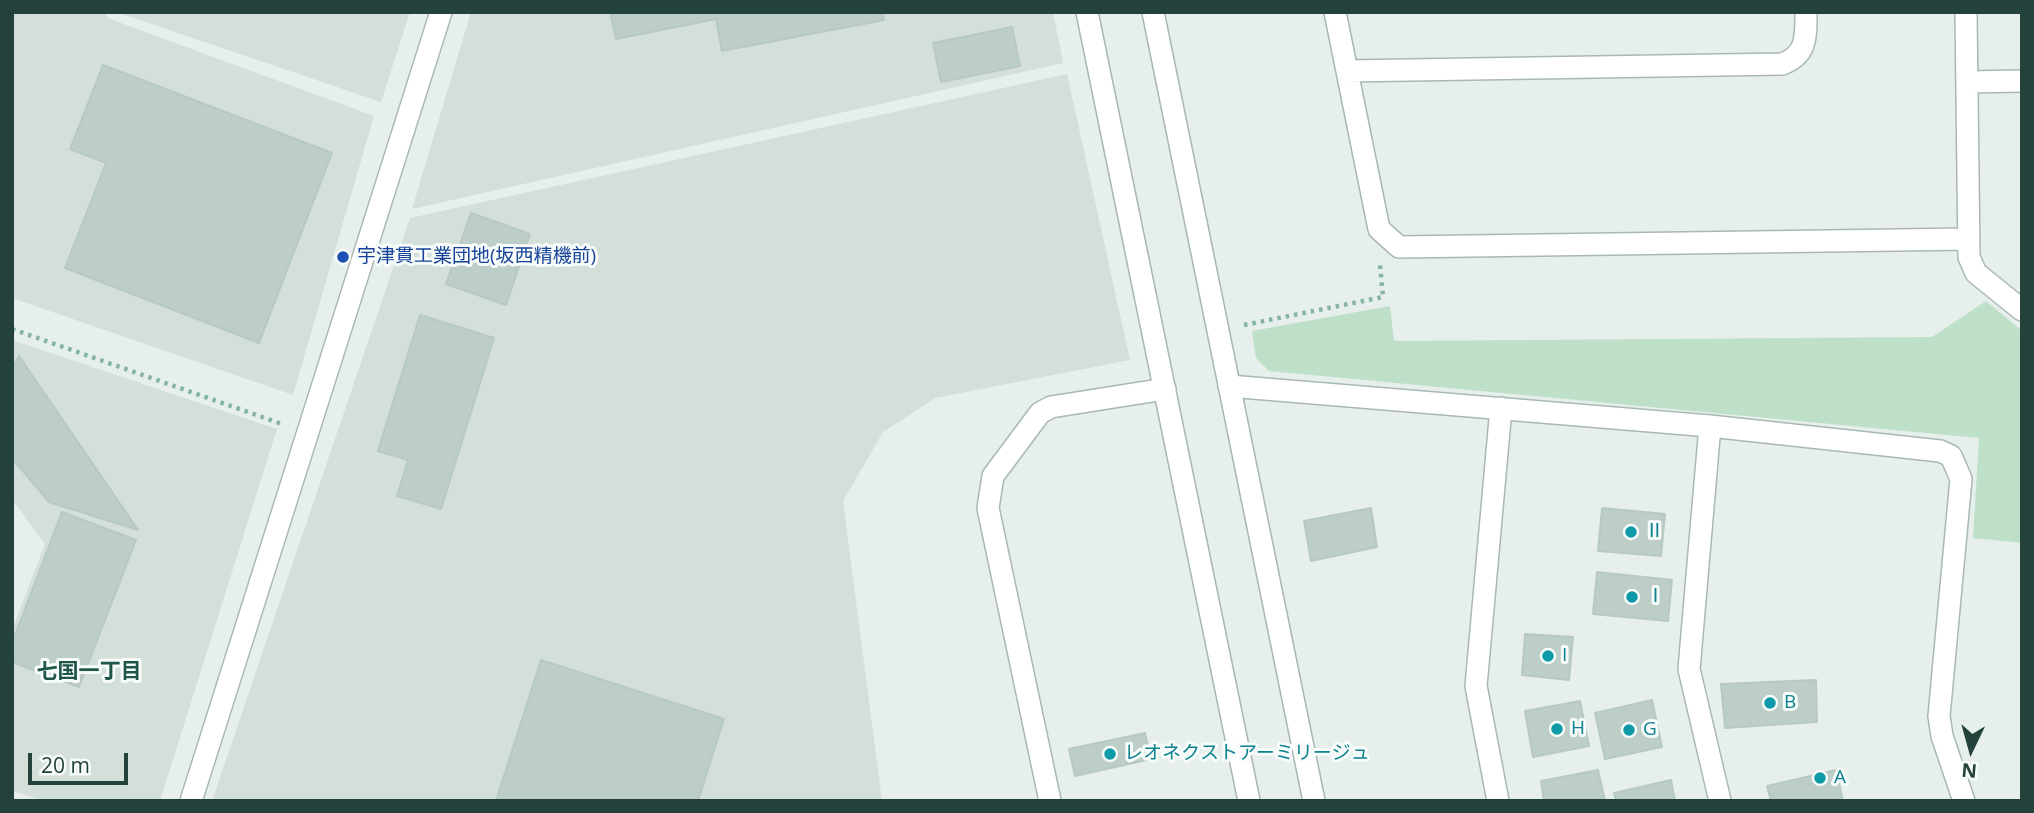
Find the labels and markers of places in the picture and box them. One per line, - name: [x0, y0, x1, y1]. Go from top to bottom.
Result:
- place label: 宇津貫工業団地(坂西精機前): [357, 246, 596, 268]
- marker: 宇津貫工業団地(坂西精機前): [335, 249, 351, 265]
- place label: Ⅱ: [1645, 521, 1664, 543]
- marker: Ⅱ: [1623, 524, 1639, 540]
- place label: Ⅰ: [1646, 586, 1665, 608]
- marker: Ⅰ: [1624, 589, 1640, 605]
- place label: I: [1562, 645, 1567, 667]
- marker: I: [1540, 648, 1556, 664]
- place label: B: [1784, 692, 1796, 714]
- marker: B: [1762, 695, 1778, 711]
- place label: H: [1571, 718, 1585, 740]
- place label: G: [1643, 719, 1657, 741]
- marker: H: [1549, 721, 1565, 737]
- marker: G: [1621, 722, 1637, 738]
- place label: レオネクストアーミリージュ: [1124, 743, 1370, 765]
- marker: レオネクストアーミリージュ: [1102, 746, 1118, 762]
- place label: A: [1834, 767, 1846, 789]
- marker: A: [1812, 770, 1828, 786]

